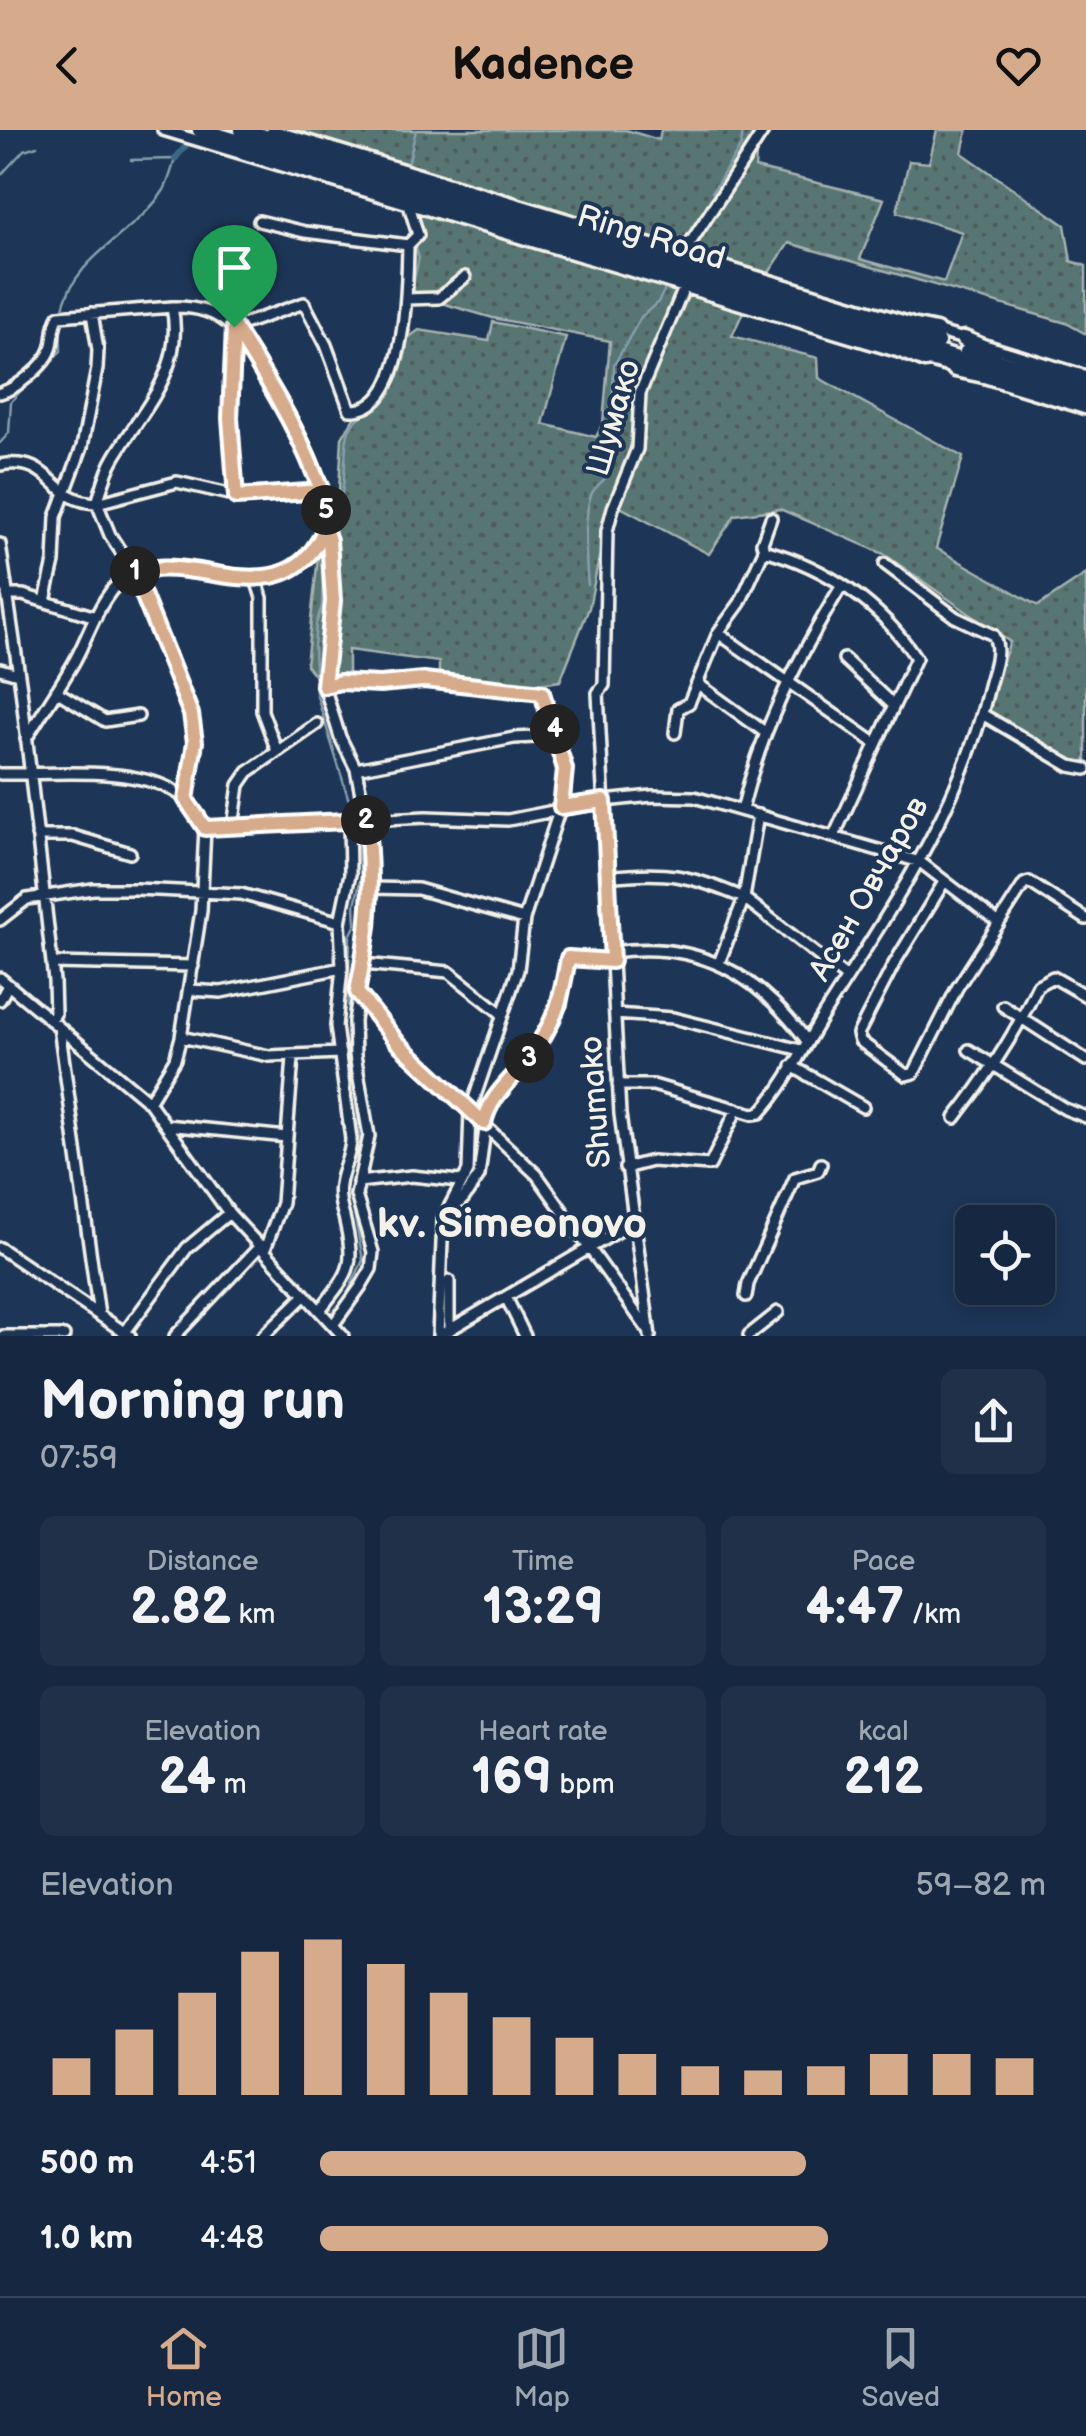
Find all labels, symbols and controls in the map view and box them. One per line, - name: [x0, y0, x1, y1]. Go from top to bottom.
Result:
- icon: back: [40, 38, 95, 93]
- text: Kadence: [452, 38, 634, 93]
- icon: heart: [991, 38, 1046, 93]
- street label: Ring Road: [572, 197, 730, 279]
- pin: [192, 225, 277, 328]
- icon: arrive: [207, 240, 262, 295]
- street label: Шумако: [579, 355, 649, 481]
- pin: 5: [301, 485, 351, 535]
- text: 5: [318, 493, 334, 526]
- pin: 1: [110, 546, 160, 596]
- text: 1: [129, 554, 141, 587]
- pin: 4: [530, 704, 580, 754]
- text: 4: [547, 712, 563, 745]
- street label: Асен Овчаров: [800, 790, 938, 989]
- pin: 2: [341, 795, 391, 845]
- text: 2: [358, 803, 374, 836]
- pin: 3: [504, 1033, 554, 1083]
- street label: Shumako: [572, 1034, 620, 1170]
- text: 3: [521, 1041, 537, 1074]
- district label: kv. Simeonovo: [377, 1199, 647, 1250]
- map controls: [955, 1205, 1055, 1305]
- button: locate: [955, 1205, 1055, 1305]
- text: Morning run: [40, 1368, 345, 1435]
- button: share: [941, 1369, 1046, 1474]
- text: 07:59: [40, 1439, 118, 1478]
- text: Distance: [147, 1545, 259, 1578]
- text: Time: [512, 1545, 574, 1578]
- text: Pace: [851, 1545, 915, 1578]
- text: 2.82: [130, 1578, 231, 1638]
- text: 13:29: [482, 1578, 604, 1638]
- text: 4:47: [806, 1578, 904, 1638]
- text: km: [231, 1598, 275, 1631]
- text: /km: [904, 1598, 961, 1631]
- text: Elevation: [144, 1715, 261, 1748]
- text: Heart rate: [478, 1715, 608, 1748]
- text: kcal: [858, 1715, 908, 1748]
- text: 24: [159, 1748, 216, 1808]
- text: 169: [471, 1748, 552, 1808]
- text: 212: [843, 1748, 923, 1808]
- text: m: [216, 1768, 247, 1801]
- text: bpm: [552, 1768, 615, 1801]
- text: Elevation: [40, 1866, 173, 1905]
- text: 59–82 m: [915, 1866, 1046, 1905]
- text: 500 m: [40, 2144, 134, 2183]
- text: 4:51: [200, 2144, 257, 2183]
- text: 1.0 km: [40, 2219, 133, 2258]
- text: 4:48: [200, 2219, 264, 2258]
- tab: Home: [146, 2321, 222, 2414]
- tab: Map: [514, 2321, 570, 2414]
- tab: Saved: [862, 2321, 940, 2414]

